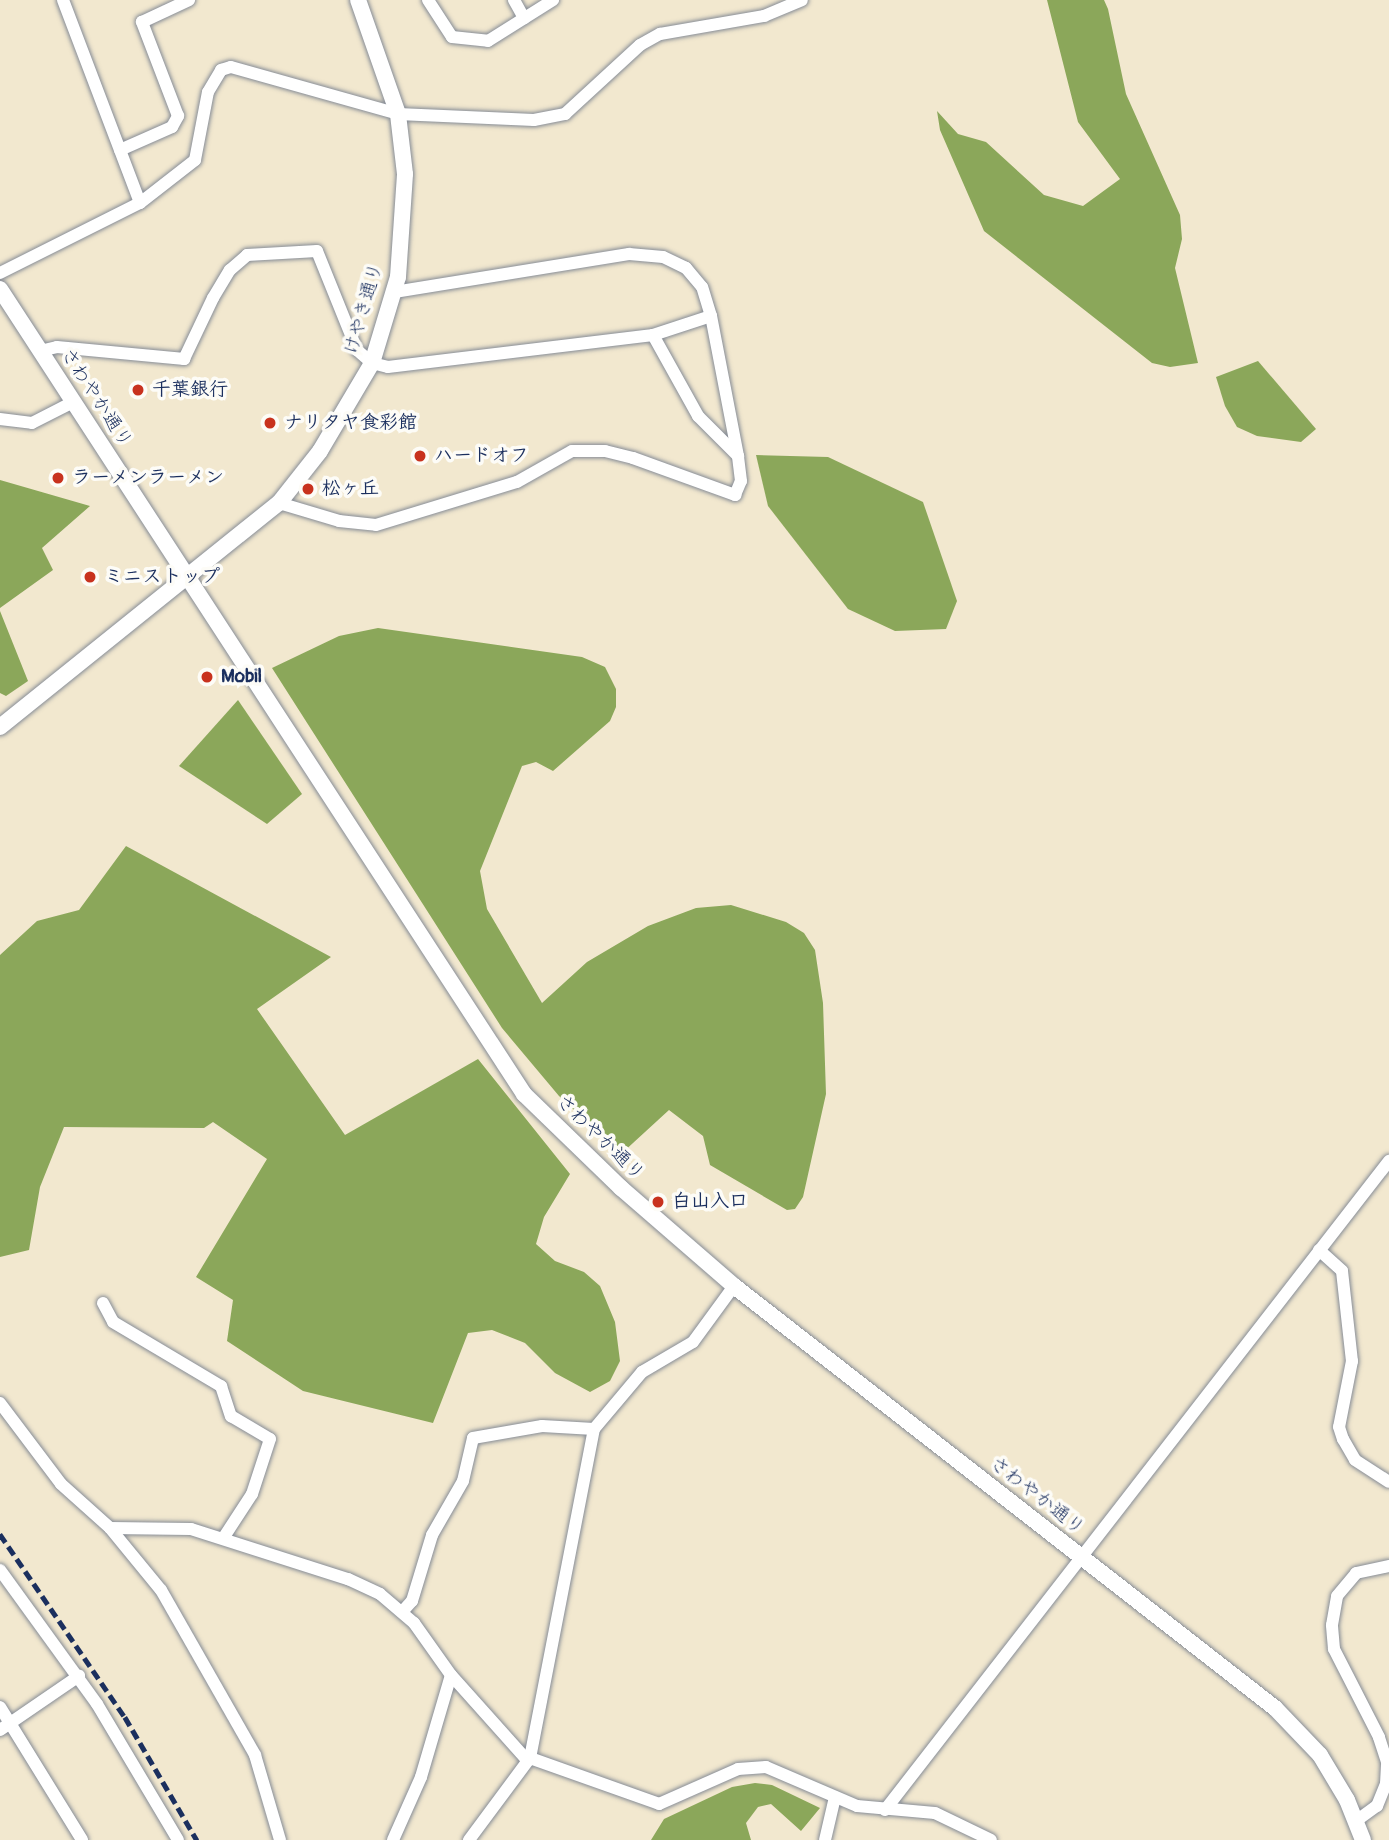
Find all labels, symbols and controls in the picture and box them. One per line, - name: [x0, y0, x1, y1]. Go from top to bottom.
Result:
- street label: けやき通り: [340, 260, 388, 358]
- street label: さわやか通り: [55, 344, 137, 452]
- place label: 千葉銀行: [152, 379, 228, 401]
- marker: 千葉銀行: [130, 382, 146, 398]
- place label: ナリタヤ食彩館: [284, 412, 417, 434]
- marker: ナリタヤ食彩館: [262, 415, 278, 431]
- place label: ハードオフ: [434, 445, 529, 467]
- marker: ハードオフ: [412, 448, 428, 464]
- place label: ラーメンラーメン: [72, 467, 224, 489]
- marker: ラーメンラーメン: [50, 470, 66, 486]
- place label: 松ヶ丘: [322, 478, 379, 500]
- marker: 松ヶ丘: [300, 481, 316, 497]
- place label: ミニストップ: [104, 566, 218, 588]
- marker: ミニストップ: [82, 569, 98, 585]
- place label: Mobil: [221, 666, 262, 688]
- marker: Mobil: [199, 669, 215, 685]
- street label: さわやか通り: [551, 1090, 649, 1186]
- place label: 白山入口: [672, 1191, 748, 1213]
- marker: 白山入口: [650, 1194, 666, 1210]
- street label: さわやか通り: [985, 1452, 1089, 1540]

